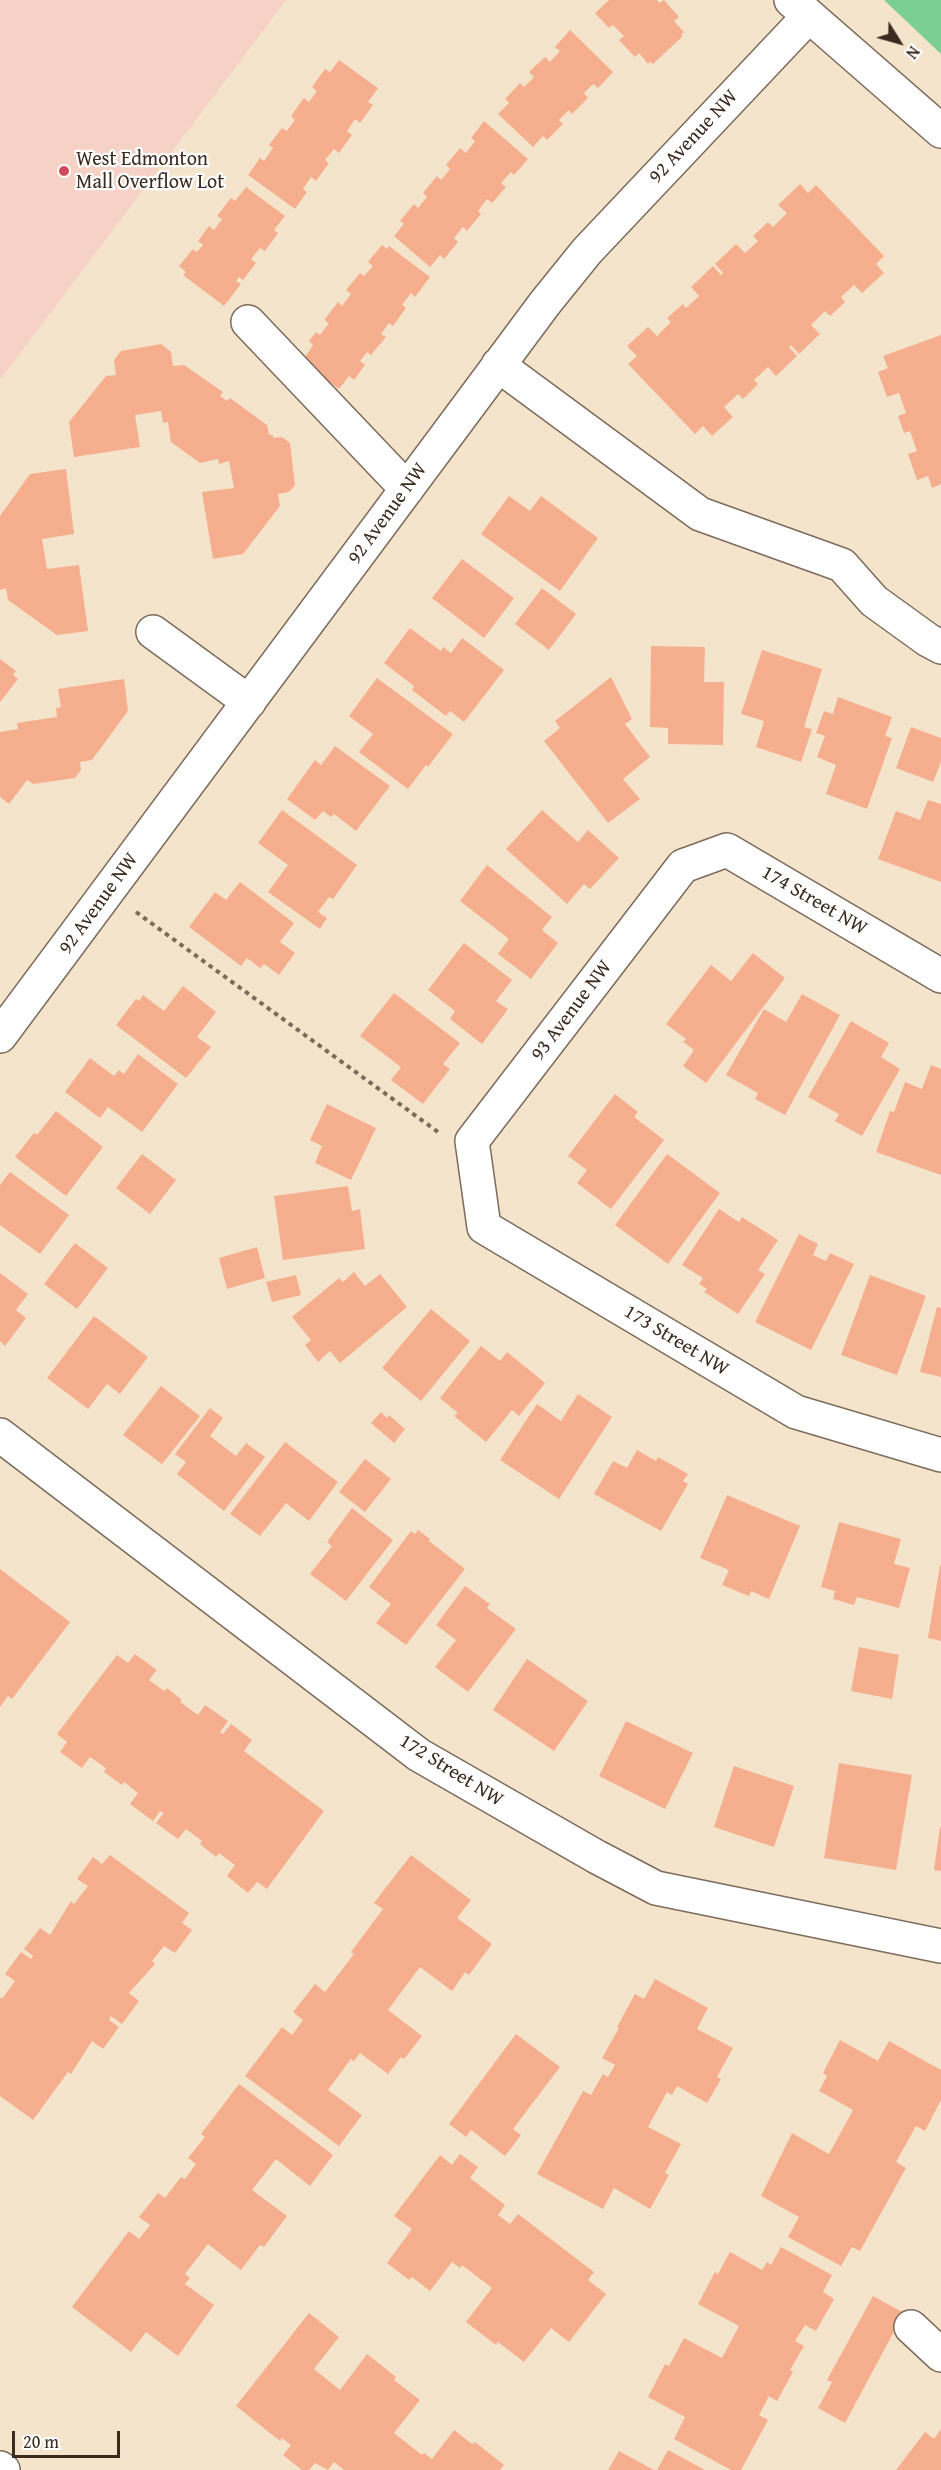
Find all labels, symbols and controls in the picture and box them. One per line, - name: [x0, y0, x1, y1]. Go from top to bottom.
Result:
- north arrow: [869, 12, 929, 72]
- text: N: [901, 41, 926, 64]
- street label: 92 Avenue NW: [644, 85, 744, 189]
- place label: West Edmonton Mall Overflow Lot: [76, 148, 224, 195]
- marker: West Edmonton Mall Overflow Lot: [57, 164, 71, 178]
- street label: 92 Avenue NW: [343, 459, 433, 569]
- street label: 92 Avenue NW: [54, 849, 144, 959]
- street label: 174 Street NW: [757, 861, 871, 941]
- street label: 93 Avenue NW: [526, 956, 618, 1066]
- street label: 173 Street NW: [619, 1300, 733, 1382]
- street label: 172 Street NW: [394, 1729, 508, 1813]
- scale bar: [15, 2419, 123, 2457]
- text: 20 m: [23, 2428, 59, 2455]

